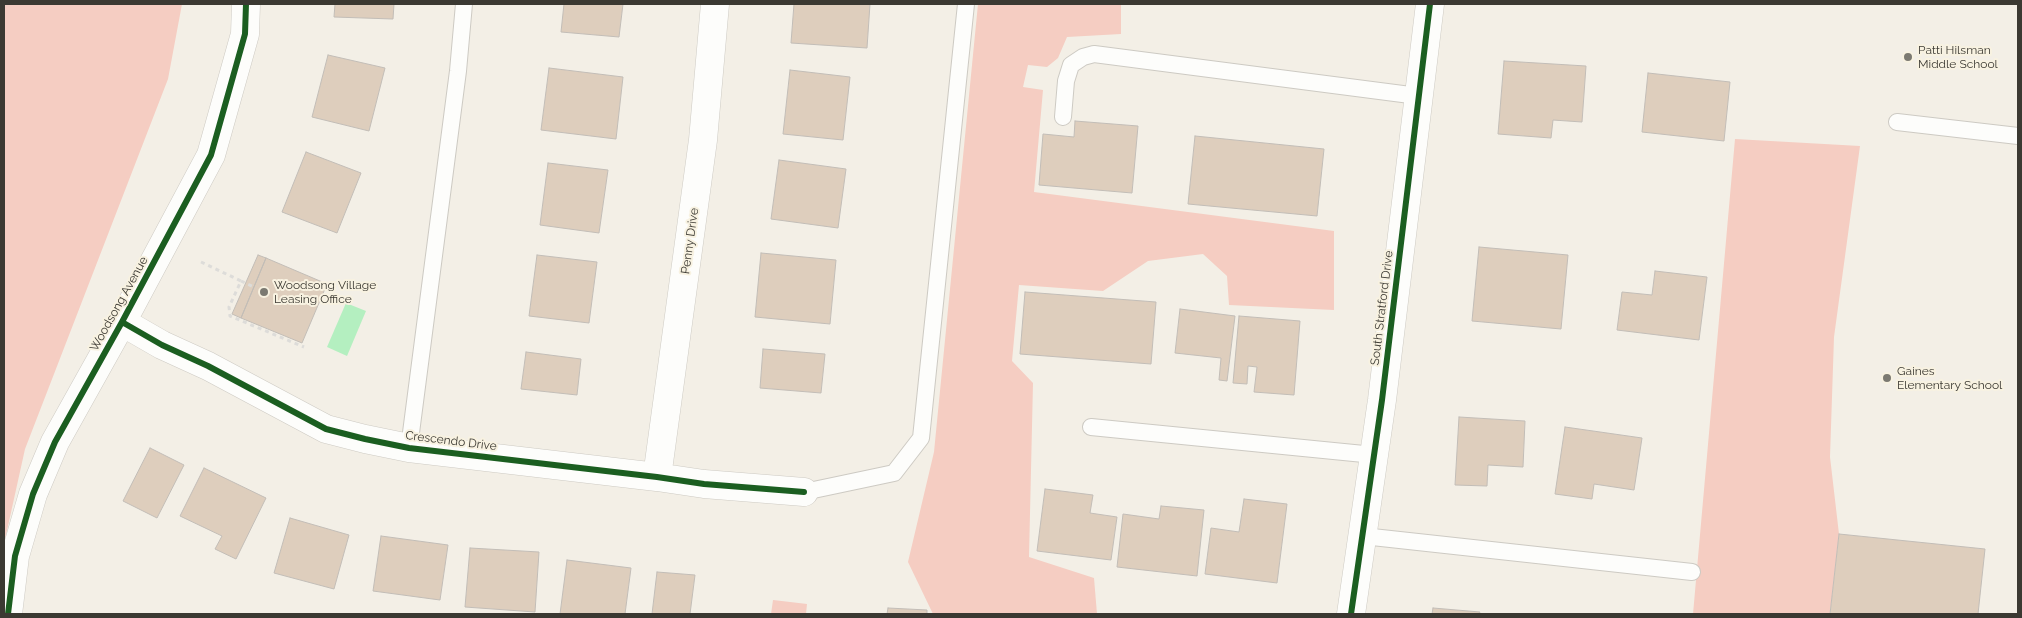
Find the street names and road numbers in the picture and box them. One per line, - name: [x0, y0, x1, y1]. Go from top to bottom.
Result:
- street label: Penny Drive: [678, 207, 702, 275]
- street label: South Stratford Drive: [1368, 250, 1396, 366]
- street label: Woodsong Avenue: [87, 254, 151, 354]
- street label: Crescendo Drive: [404, 428, 498, 454]

